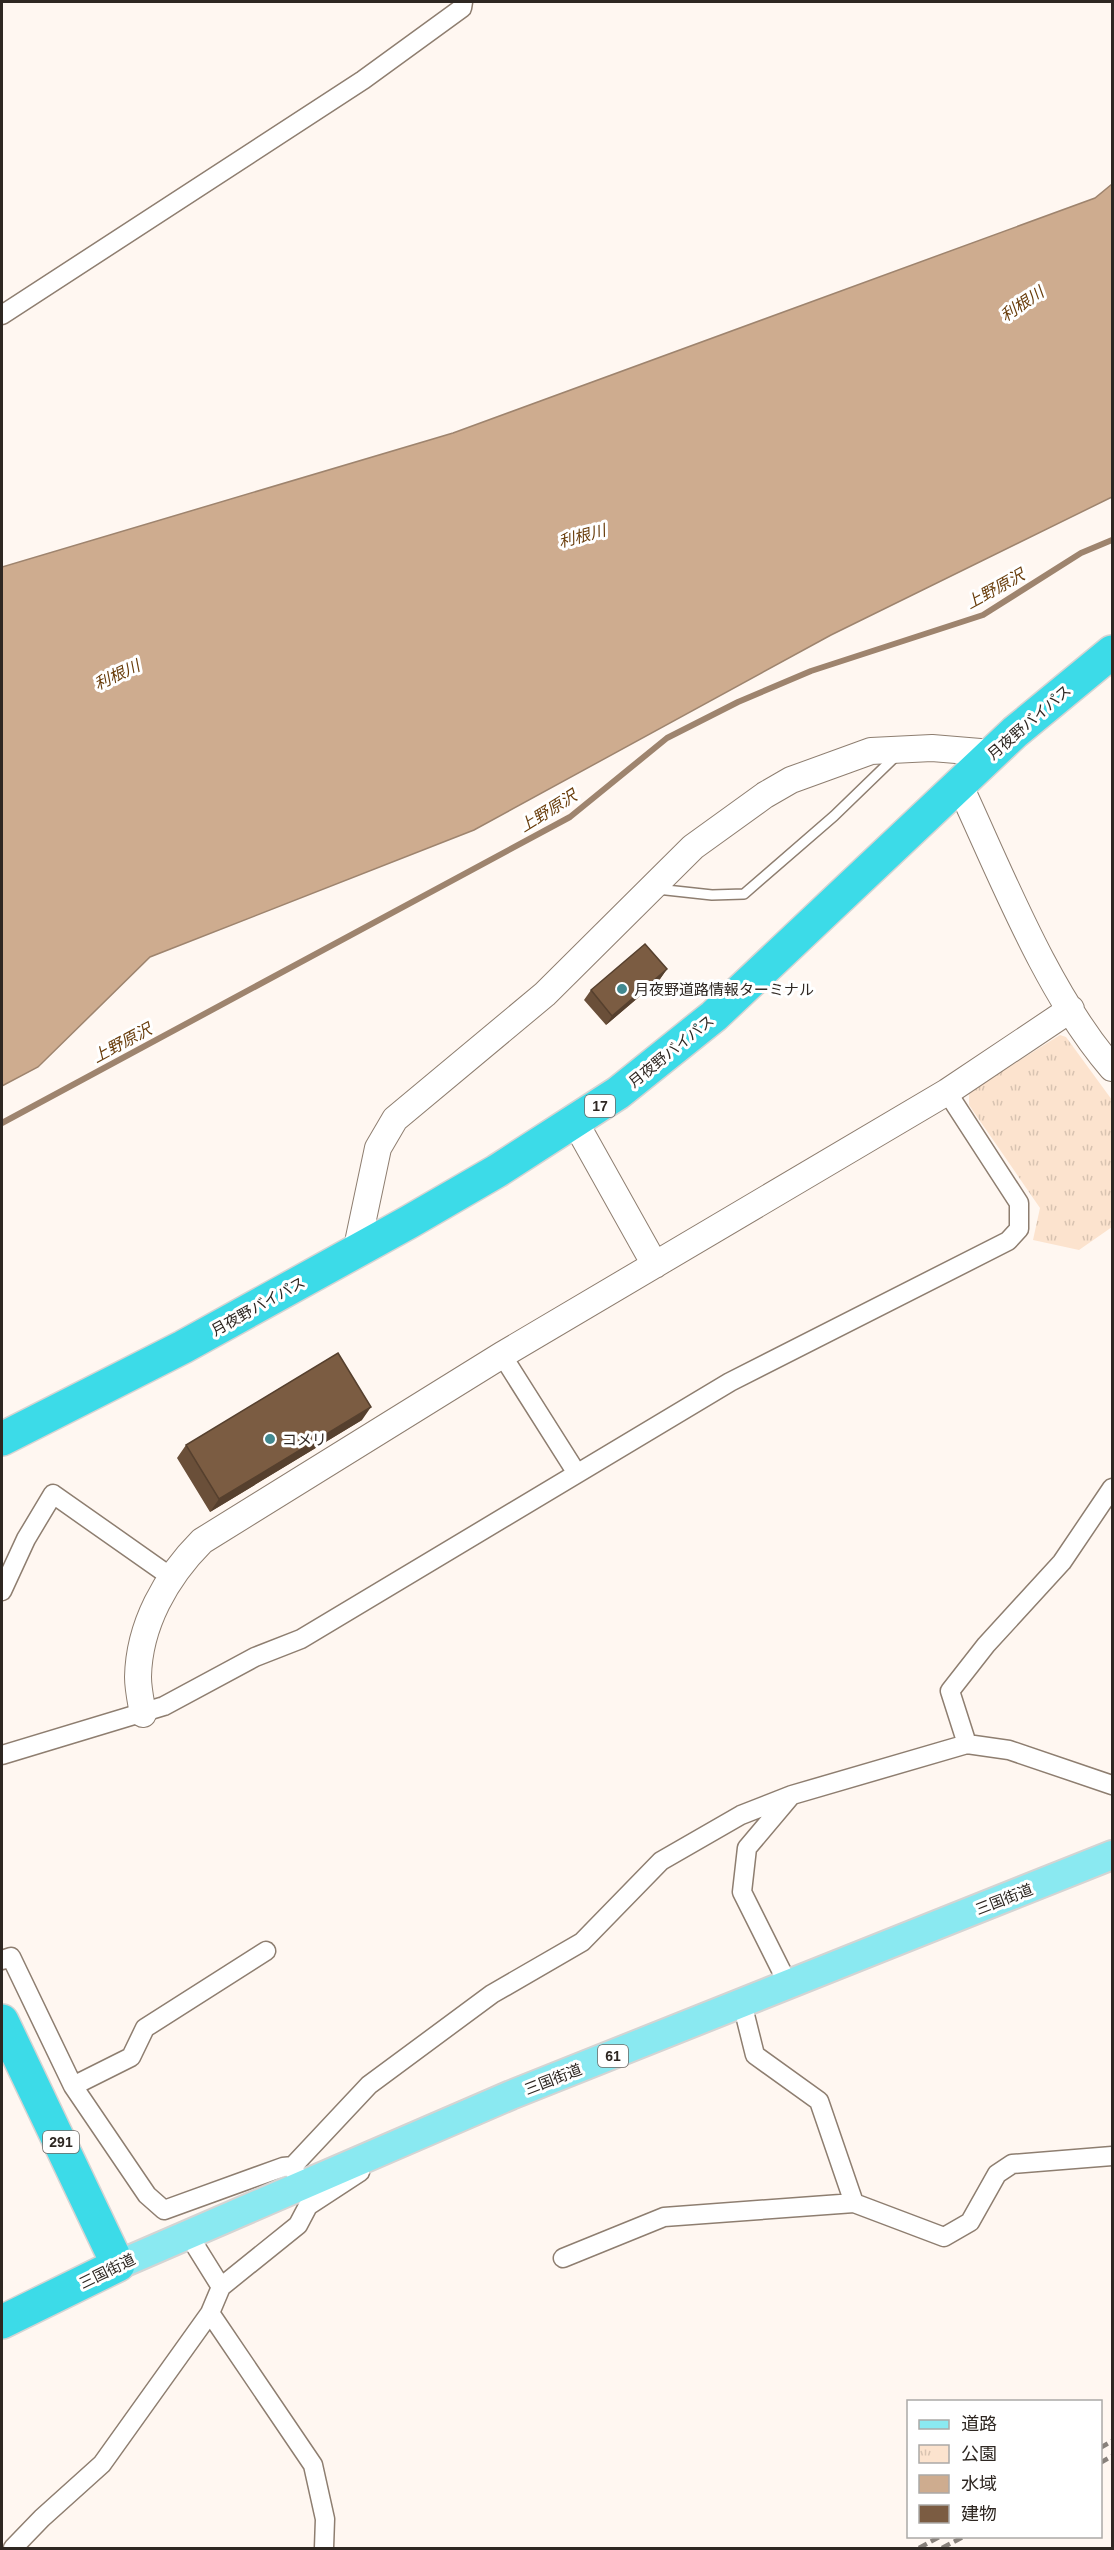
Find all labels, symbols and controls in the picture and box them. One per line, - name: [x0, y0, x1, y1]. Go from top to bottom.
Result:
- water label: 利根川: [997, 282, 1048, 324]
- water label: 利根川: [557, 521, 609, 550]
- water label: 上野原沢: [963, 565, 1029, 612]
- water label: 利根川: [92, 656, 144, 693]
- street label: 月夜野バイパス: [984, 681, 1074, 763]
- water label: 上野原沢: [516, 786, 581, 835]
- place label: 月夜野道路情報ターミナル: [634, 981, 814, 998]
- marker: 月夜野道路情報ターミナル: [615, 982, 629, 996]
- street label: 月夜野バイパス: [625, 1011, 717, 1091]
- water label: 上野原沢: [90, 1020, 156, 1066]
- road number: 17: [585, 1095, 615, 1117]
- street label: 月夜野バイパス: [208, 1273, 308, 1339]
- place label: コメリ: [282, 1431, 327, 1448]
- marker: コメリ: [263, 1432, 277, 1446]
- street label: 三国街道: [973, 1880, 1035, 1918]
- road number: 61: [598, 2045, 628, 2067]
- street label: 三国街道: [522, 2060, 584, 2098]
- road number: 291: [43, 2131, 79, 2153]
- street label: 三国街道: [76, 2250, 138, 2292]
- legend: [907, 2400, 1102, 2538]
- text: 道路: [961, 2414, 997, 2434]
- text: 公園: [961, 2444, 997, 2464]
- text: 水域: [961, 2474, 997, 2494]
- text: 建物: [961, 2504, 997, 2524]

